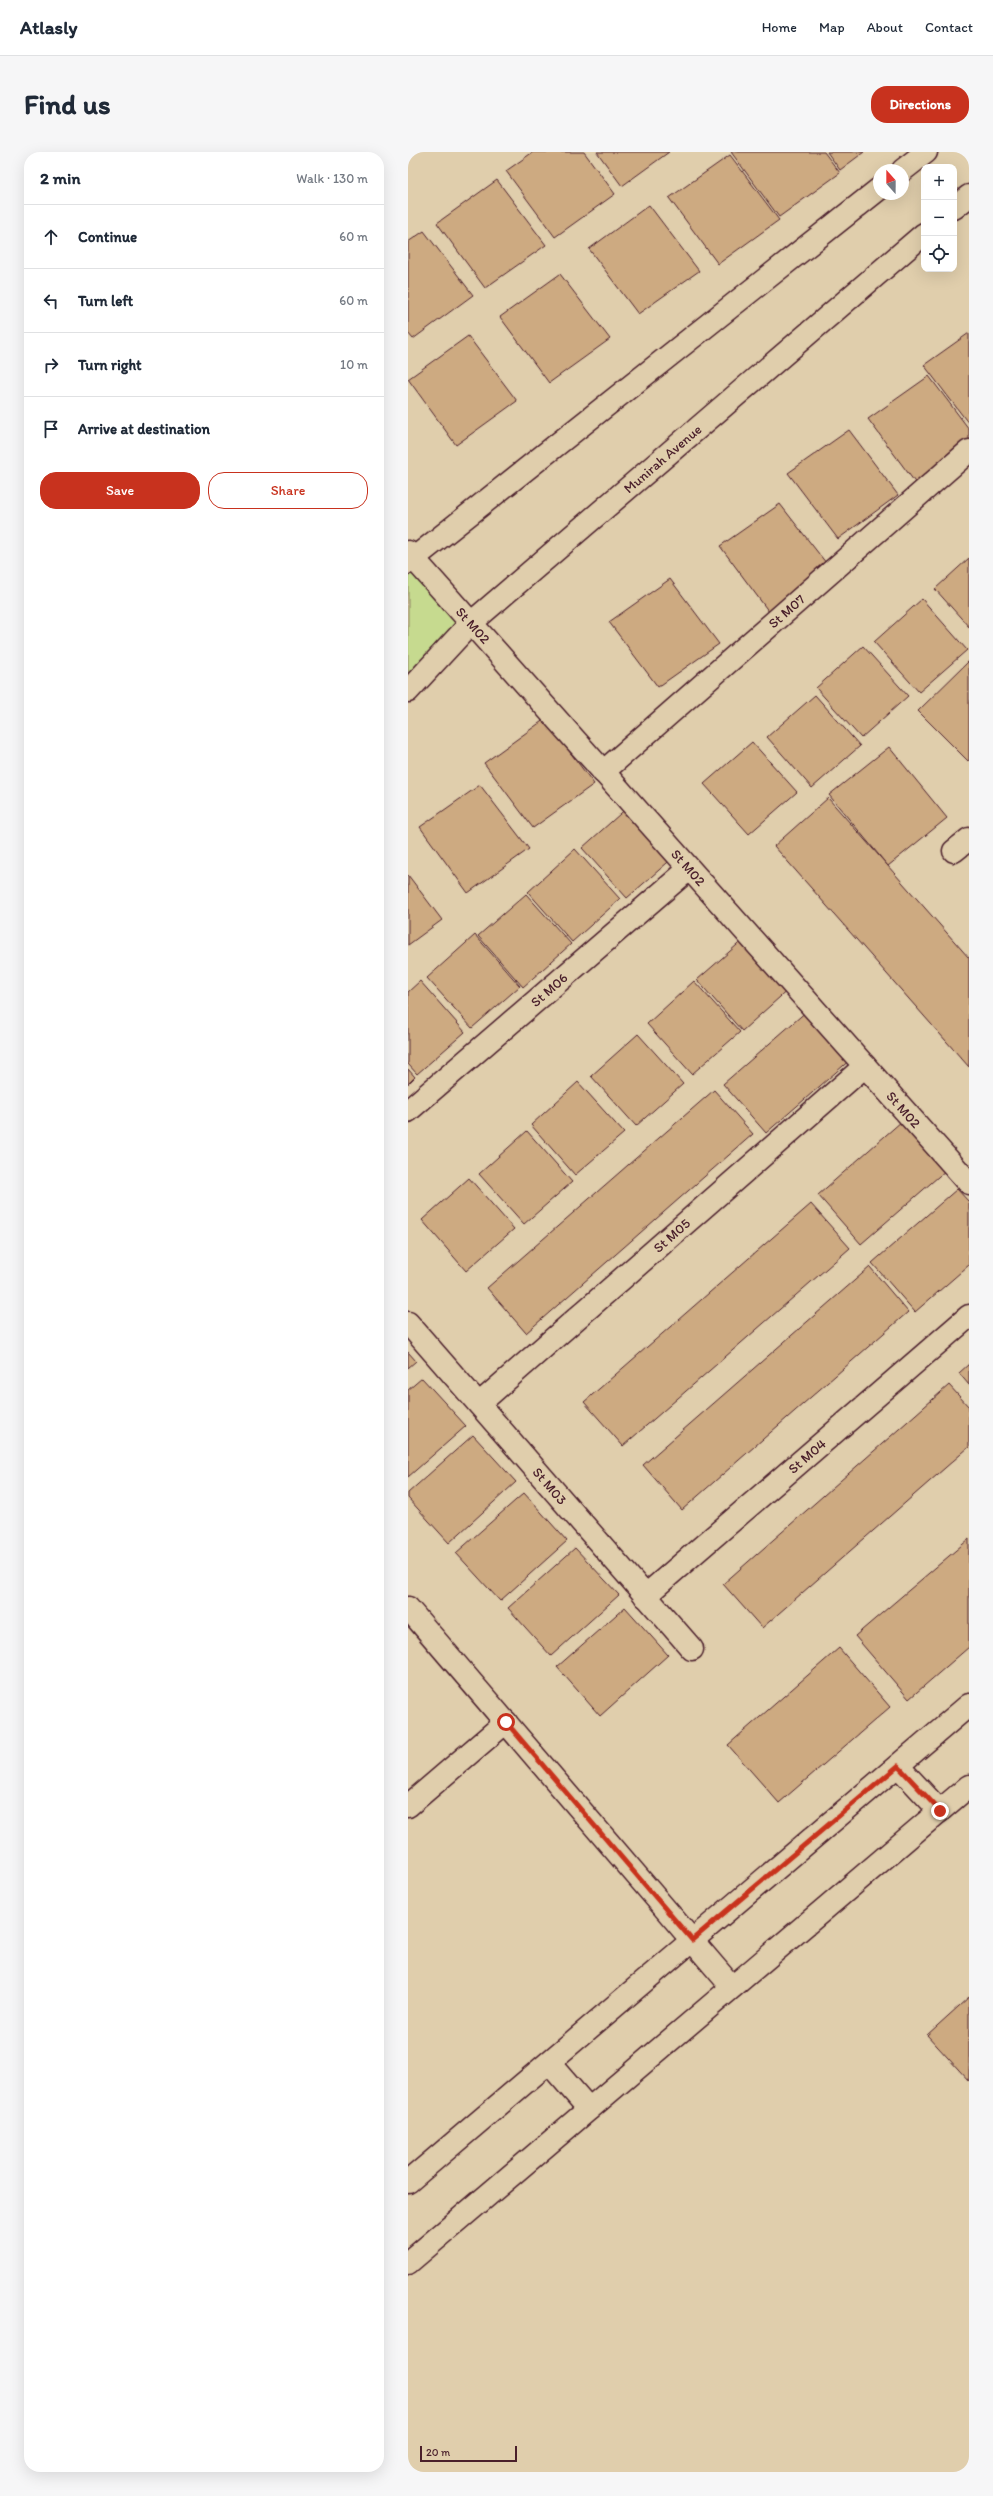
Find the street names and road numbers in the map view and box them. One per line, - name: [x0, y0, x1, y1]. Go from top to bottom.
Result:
- street label: Munirah Avenue: [620, 420, 705, 497]
- street label: St M07: [765, 590, 808, 632]
- street label: St M02: [452, 603, 494, 648]
- street label: St M02: [668, 845, 710, 890]
- street label: St M06: [527, 969, 571, 1010]
- street label: St M02: [883, 1088, 925, 1132]
- street label: St M05: [650, 1215, 694, 1256]
- street label: St M04: [784, 1435, 830, 1477]
- street label: St M03: [529, 1464, 571, 1508]

